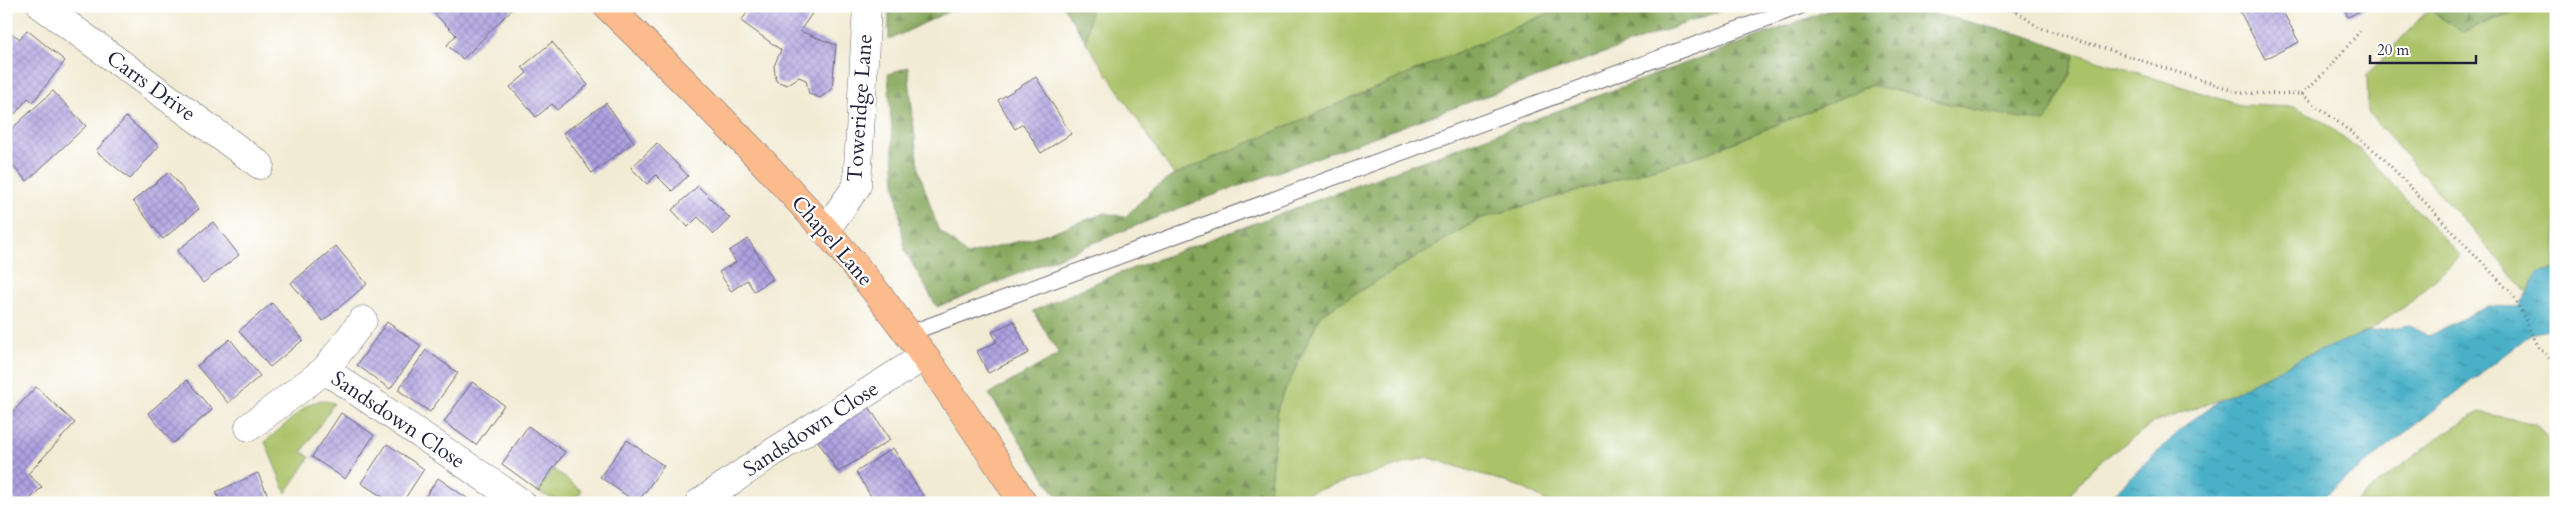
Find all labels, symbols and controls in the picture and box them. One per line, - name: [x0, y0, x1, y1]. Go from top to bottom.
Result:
- scale bar: [2370, 32, 2476, 64]
- street label: Toweridge Lane: [840, 33, 880, 183]
- text: 20 m: [2377, 40, 2409, 60]
- street label: Carrs Drive: [100, 44, 202, 128]
- street label: Chapel Lane: [784, 189, 880, 293]
- street label: Sandsdown Close: [325, 364, 471, 476]
- street label: Sandsdown Close: [738, 374, 884, 484]

